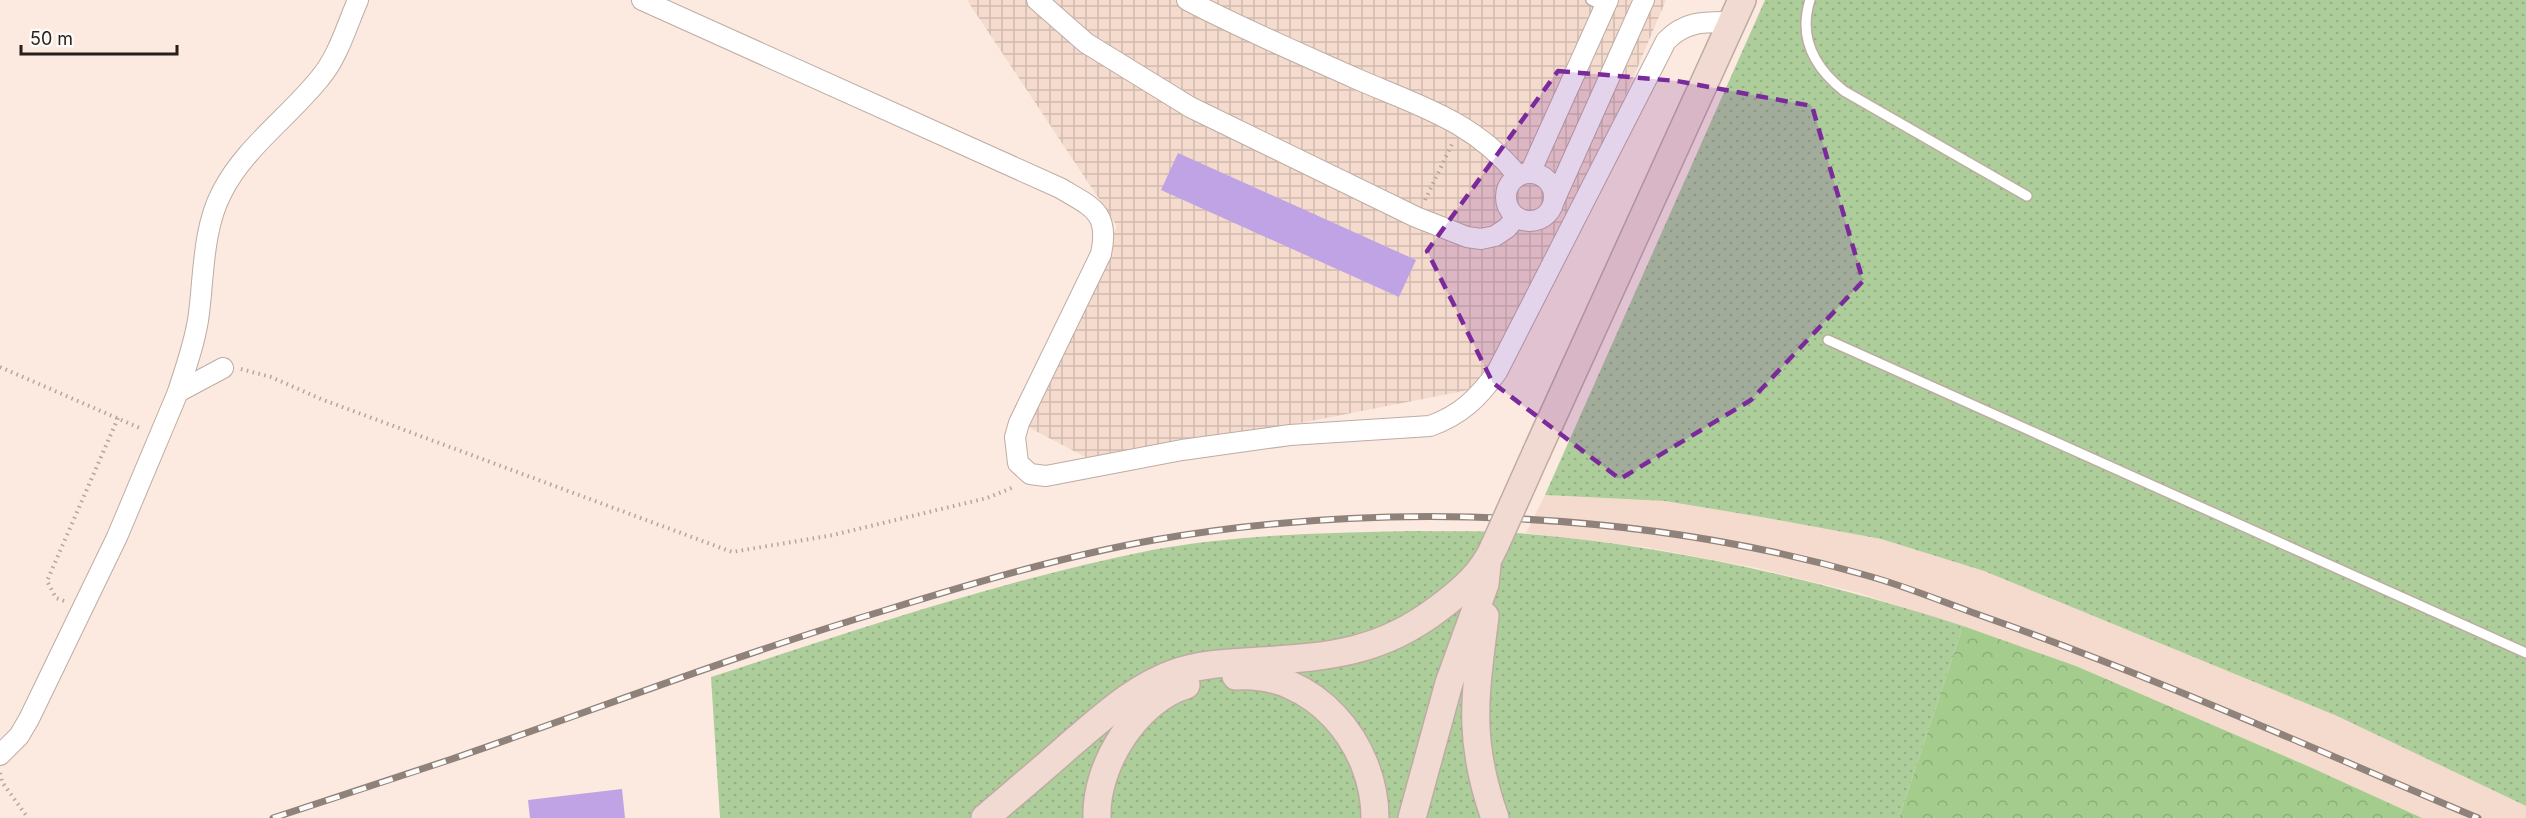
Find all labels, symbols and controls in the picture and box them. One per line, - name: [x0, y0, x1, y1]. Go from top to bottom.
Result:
- scale bar: [21, 18, 177, 56]
- text: 50 m: [30, 28, 73, 49]

